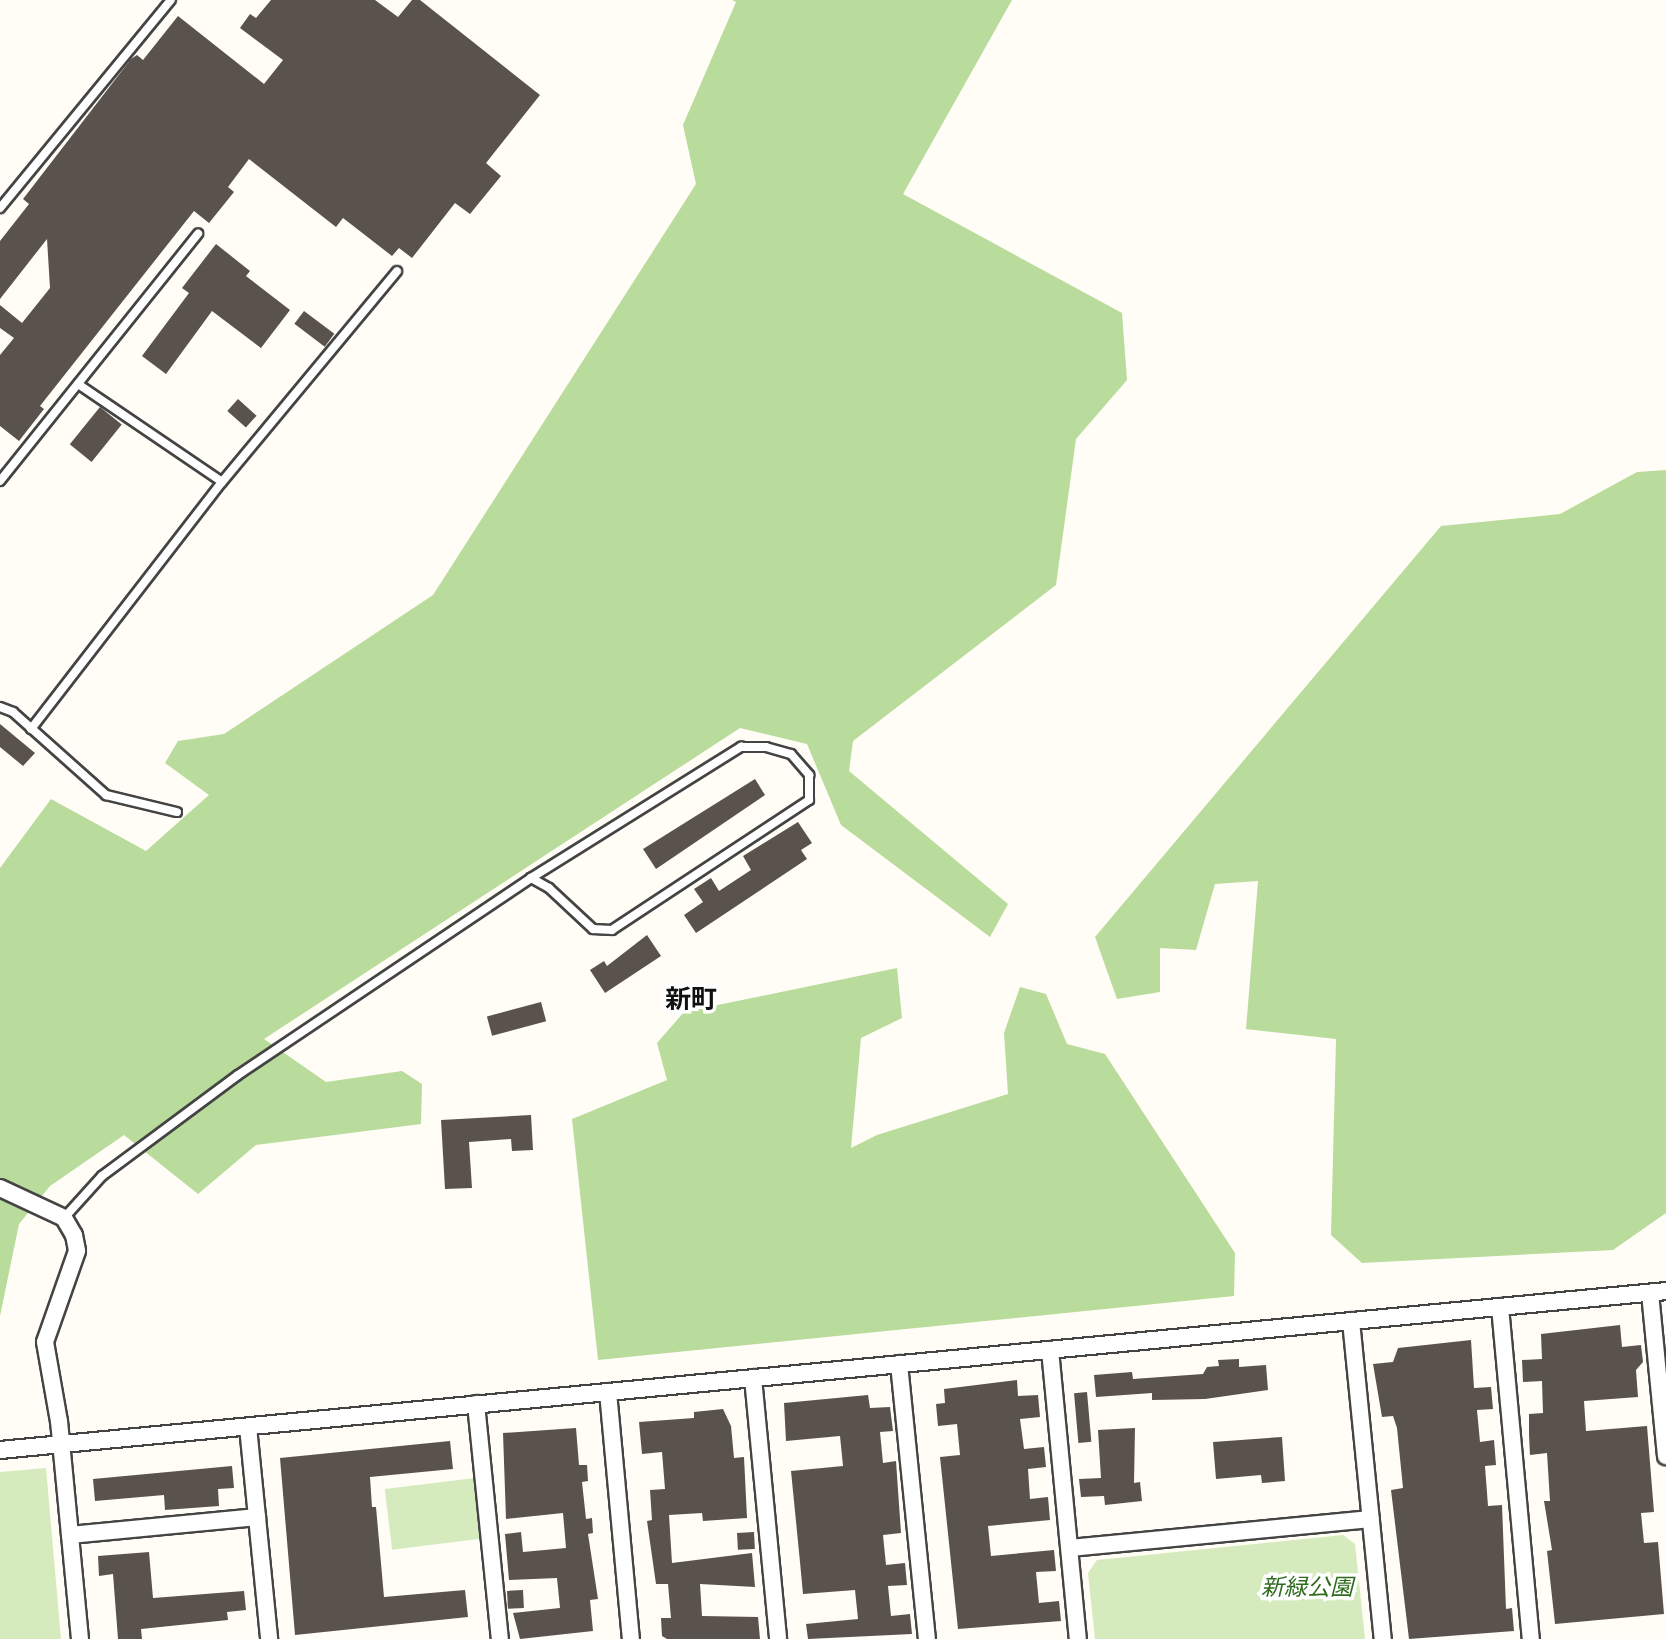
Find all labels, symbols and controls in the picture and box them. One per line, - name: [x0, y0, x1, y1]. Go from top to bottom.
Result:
- district label: 新町: [665, 985, 717, 1017]
- park label: 新緑公園: [1261, 1575, 1353, 1603]

